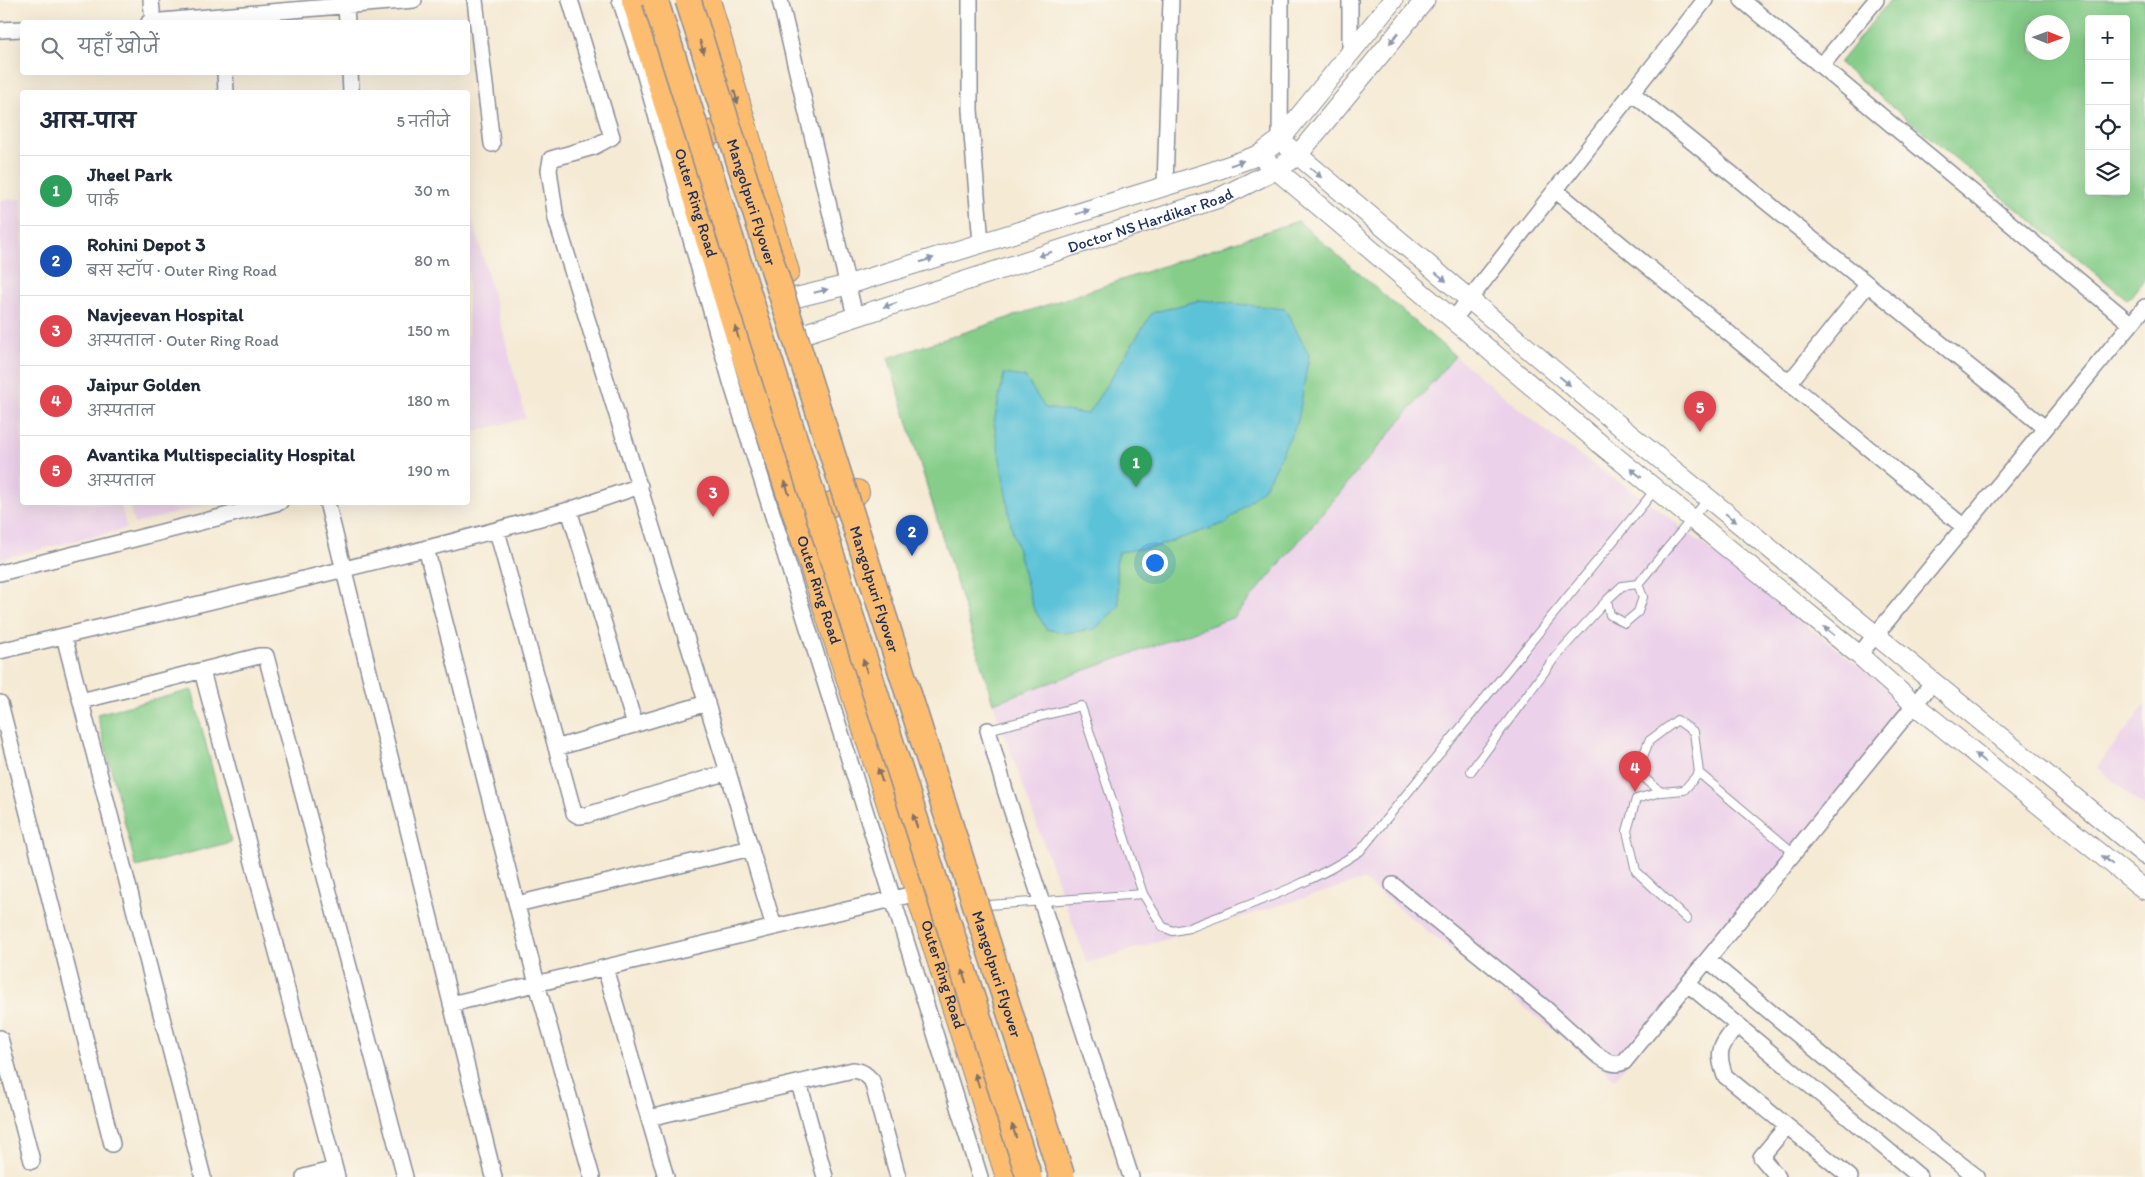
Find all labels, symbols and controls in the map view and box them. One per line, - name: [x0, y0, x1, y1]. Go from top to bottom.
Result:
- north arrow: [2025, 15, 2070, 60]
- map controls: [2085, 15, 2130, 195]
- button: +: [2085, 15, 2130, 60]
- search box: [20, 20, 470, 75]
- one-way arrow: [1389, 31, 1400, 44]
- icon: search: [38, 34, 66, 62]
- text: यहाँ खोजें: [78, 35, 159, 58]
- one-way arrow: [699, 39, 707, 54]
- button: −: [2085, 60, 2130, 105]
- one-way arrow: [733, 90, 741, 105]
- button: locate: [2085, 105, 2130, 150]
- text: आस-पास: [40, 108, 136, 133]
- text: 5 नतीजे: [397, 112, 450, 131]
- street label: Mangolpuri Flyover: [723, 136, 781, 268]
- street label: Outer Ring Road: [671, 146, 722, 260]
- button: layers: [2085, 150, 2130, 195]
- one-way arrow: [1230, 159, 1245, 166]
- text: Jheel Park: [87, 163, 172, 186]
- one-way arrow: [1309, 167, 1322, 178]
- text: 1: [52, 181, 60, 200]
- text: 30 m: [414, 181, 450, 200]
- street label: Doctor NS Hardikar Road: [1065, 183, 1236, 256]
- text: पार्क: [87, 191, 118, 210]
- one-way arrow: [1075, 207, 1090, 215]
- text: Rohini Depot 3: [87, 233, 206, 256]
- text: 2: [52, 251, 60, 270]
- text: 80 m: [414, 251, 450, 270]
- one-way arrow: [1037, 251, 1052, 259]
- one-way arrow: [920, 256, 935, 263]
- text: बस स्टॉप · Outer Ring Road: [87, 261, 277, 280]
- one-way arrow: [1435, 271, 1447, 282]
- one-way arrow: [813, 287, 828, 295]
- one-way arrow: [882, 301, 897, 309]
- text: Navjeevan Hospital: [87, 303, 244, 326]
- text: 3: [52, 321, 60, 340]
- text: 150 m: [407, 321, 450, 340]
- one-way arrow: [733, 325, 741, 340]
- text: अस्पताल · Outer Ring Road: [87, 331, 279, 350]
- text: Jaipur Golden: [87, 373, 201, 396]
- one-way arrow: [1559, 376, 1572, 387]
- text: 4: [51, 391, 61, 410]
- text: 180 m: [407, 391, 450, 410]
- pin: 5: [1684, 391, 1716, 432]
- text: अस्पताल: [87, 401, 155, 420]
- text: Avantika Multispeciality Hospital: [87, 443, 355, 466]
- pin: 1: [1120, 446, 1152, 487]
- text: 5: [52, 461, 60, 480]
- text: 190 m: [407, 461, 450, 480]
- one-way arrow: [1630, 467, 1643, 478]
- text: अस्पताल: [87, 471, 155, 490]
- pin: 3: [697, 476, 729, 517]
- one-way arrow: [782, 480, 790, 495]
- one-way arrow: [1725, 512, 1738, 523]
- pin: 2: [896, 515, 928, 556]
- street label: Mangolpuri Flyover: [846, 523, 904, 655]
- street label: Outer Ring Road: [793, 533, 846, 647]
- your location: [1142, 550, 1168, 576]
- one-way arrow: [1823, 625, 1836, 636]
- one-way arrow: [861, 659, 869, 674]
- pin: 4: [1619, 751, 1651, 792]
- one-way arrow: [1974, 752, 1987, 763]
- one-way arrow: [876, 768, 883, 783]
- one-way arrow: [910, 813, 918, 828]
- one-way arrow: [2101, 854, 2114, 865]
- street label: Mangolpuri Flyover: [968, 908, 1027, 1040]
- street label: Outer Ring Road: [918, 917, 970, 1031]
- one-way arrow: [960, 968, 968, 983]
- one-way arrow: [973, 1073, 981, 1088]
- one-way arrow: [1010, 1123, 1017, 1138]

